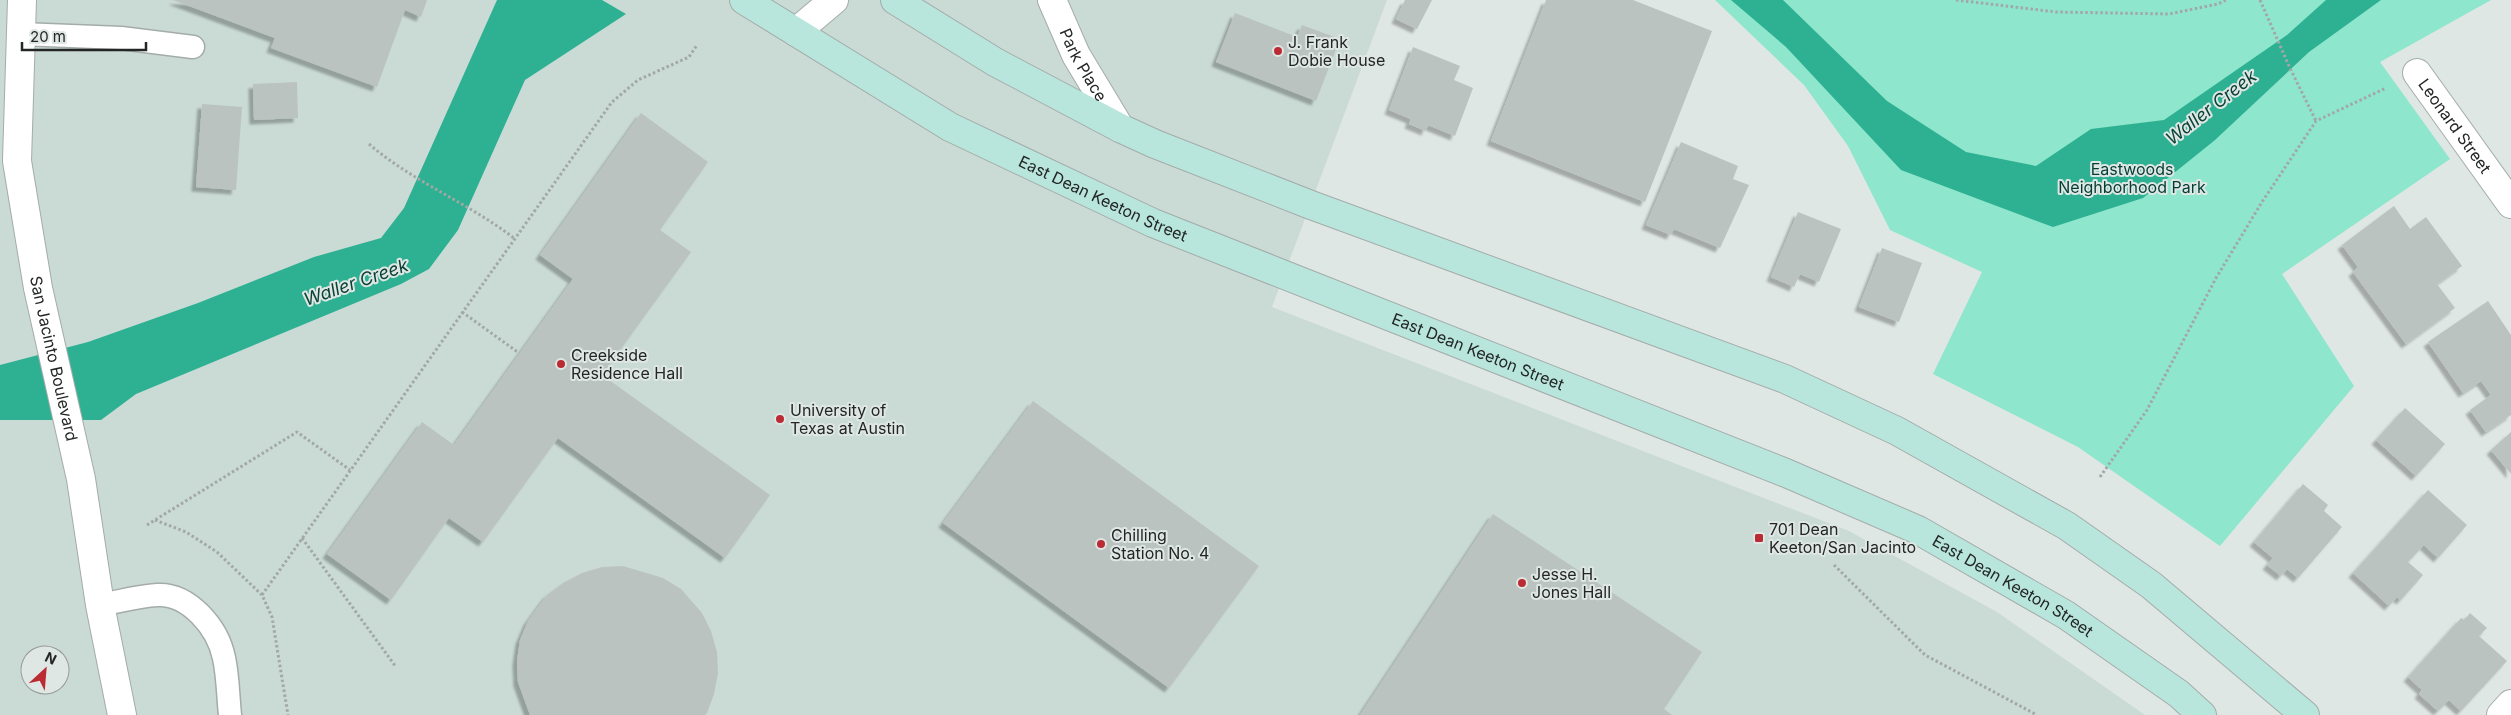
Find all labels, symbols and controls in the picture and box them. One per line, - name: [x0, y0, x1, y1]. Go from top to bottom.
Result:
- scale bar: [22, 20, 146, 52]
- street label: Park Place: [1056, 25, 1111, 105]
- text: 20 m: [30, 27, 66, 46]
- place label: J. Frank Dobie House: [1288, 32, 1385, 70]
- marker: J. Frank Dobie House: [1272, 45, 1284, 57]
- water label: Waller Creek: [2162, 64, 2261, 149]
- street label: Leonard Street: [2414, 75, 2496, 177]
- street label: East Dean Keeton Street: [1016, 151, 1190, 246]
- park label: Eastwoods Neighborhood Park: [2058, 159, 2206, 197]
- water label: Waller Creek: [301, 254, 412, 310]
- street label: San Jacinto Boulevard: [26, 274, 82, 443]
- street label: East Dean Keeton Street: [1389, 308, 1567, 394]
- place label: Creekside Residence Hall: [571, 345, 683, 383]
- marker: Creekside Residence Hall: [555, 358, 567, 370]
- place label: University of Texas at Austin: [790, 400, 905, 438]
- marker: University of Texas at Austin: [774, 413, 786, 425]
- place label: 701 Dean Keeton/San Jacinto: [1769, 519, 1916, 557]
- place label: Chilling Station No. 4: [1111, 525, 1209, 563]
- street label: East Dean Keeton Street: [1929, 531, 2097, 641]
- marker: 701 Dean Keeton/San Jacinto: [1753, 532, 1765, 544]
- marker: Chilling Station No. 4: [1095, 538, 1107, 550]
- place label: Jesse H. Jones Hall: [1532, 564, 1611, 602]
- marker: Jesse H. Jones Hall: [1516, 577, 1528, 589]
- north arrow: [20, 645, 70, 695]
- text: N: [42, 648, 59, 668]

